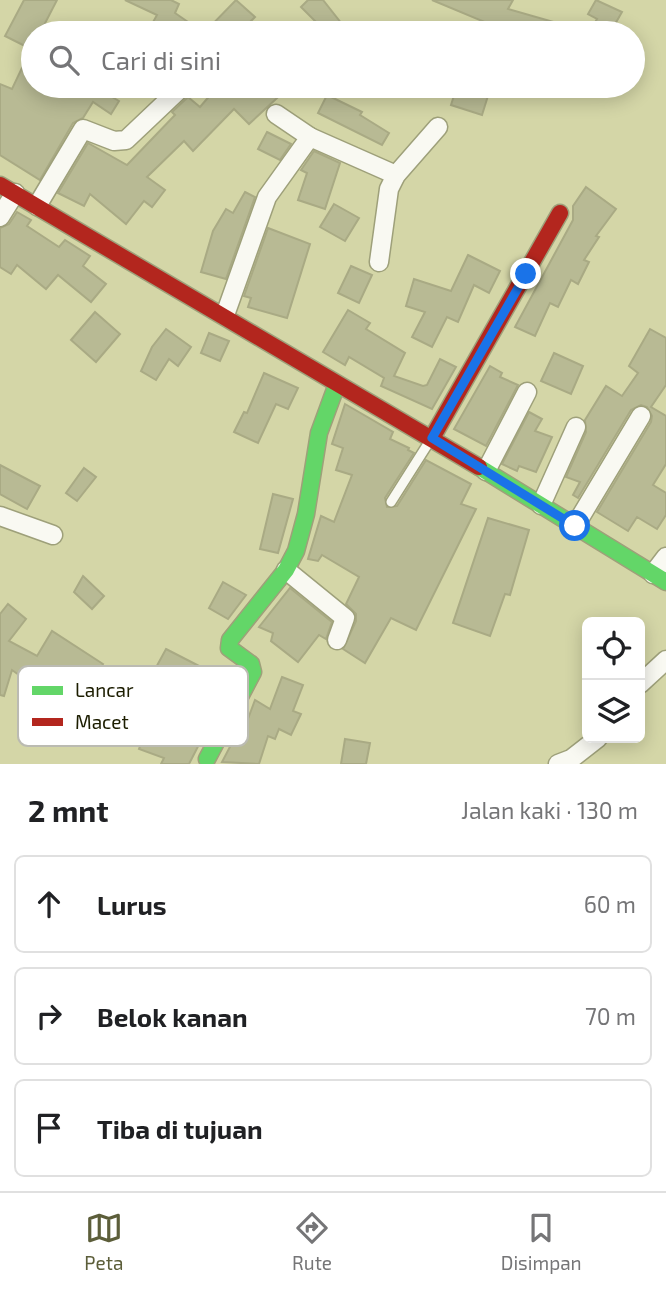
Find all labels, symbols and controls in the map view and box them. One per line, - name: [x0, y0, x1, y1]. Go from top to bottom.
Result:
- search box: [21, 21, 645, 98]
- icon: search: [45, 41, 83, 79]
- text: Cari di sini: [101, 44, 221, 75]
- route end: [510, 258, 541, 289]
- route start: [559, 510, 590, 541]
- map controls: [582, 617, 645, 743]
- button: locate: [582, 617, 645, 680]
- legend: [18, 666, 248, 746]
- text: Lancar: [75, 678, 134, 701]
- button: layers: [582, 680, 645, 743]
- text: Macet: [75, 710, 129, 733]
- text: 2 mnt: [28, 792, 109, 828]
- text: Jalan kaki · 130 m: [461, 796, 638, 824]
- icon: ahead: [30, 885, 68, 923]
- text: Lurus: [97, 889, 167, 920]
- text: 60 m: [584, 890, 636, 918]
- icon: right: [30, 997, 68, 1035]
- text: Belok kanan: [97, 1001, 248, 1032]
- text: 70 m: [585, 1002, 636, 1030]
- icon: arrive: [30, 1109, 68, 1147]
- text: Tiba di tujuan: [97, 1113, 263, 1144]
- tab: Peta: [84, 1209, 123, 1274]
- tab: Rute: [292, 1209, 332, 1274]
- tab: Disimpan: [501, 1209, 582, 1274]

